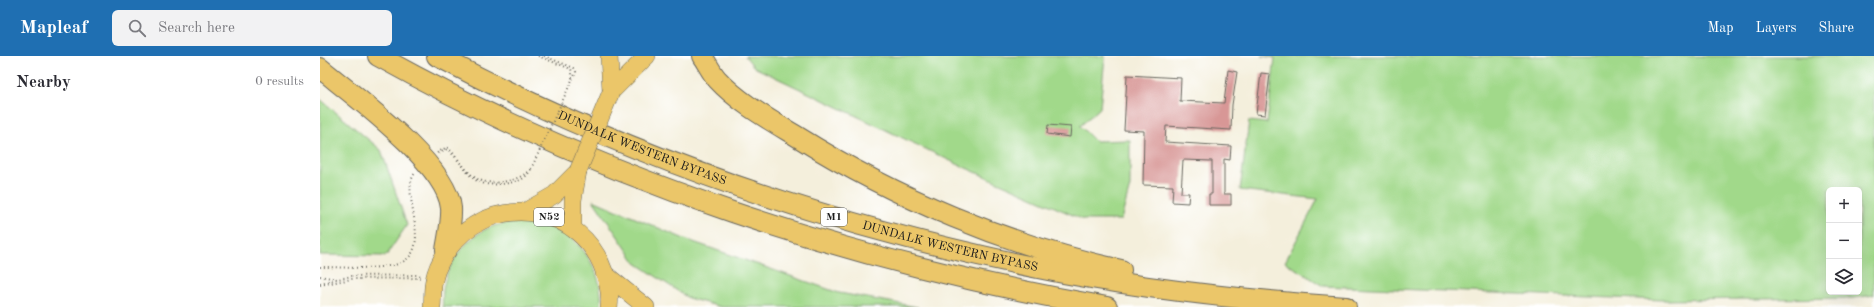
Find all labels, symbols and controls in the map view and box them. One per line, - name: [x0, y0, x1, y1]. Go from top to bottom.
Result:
- search box: [112, 10, 392, 46]
- icon: search: [126, 17, 148, 39]
- text: Mapleaf: [20, 19, 88, 38]
- text: Search here: [158, 21, 235, 36]
- text: Map: [1708, 21, 1734, 35]
- text: Layers: [1756, 21, 1797, 35]
- text: Share: [1819, 21, 1854, 35]
- text: Nearby: [16, 74, 71, 91]
- text: 0 results: [255, 75, 304, 88]
- street label: DUNDALK WESTERN BYPASS: [556, 109, 728, 188]
- map controls: [1826, 187, 1862, 295]
- button: +: [1826, 187, 1862, 223]
- road number: N52: [534, 208, 564, 226]
- road number: M1: [821, 208, 847, 226]
- street label: DUNDALK WESTERN BYPASS: [861, 220, 1039, 274]
- button: −: [1826, 223, 1862, 259]
- button: layers: [1826, 259, 1862, 295]

